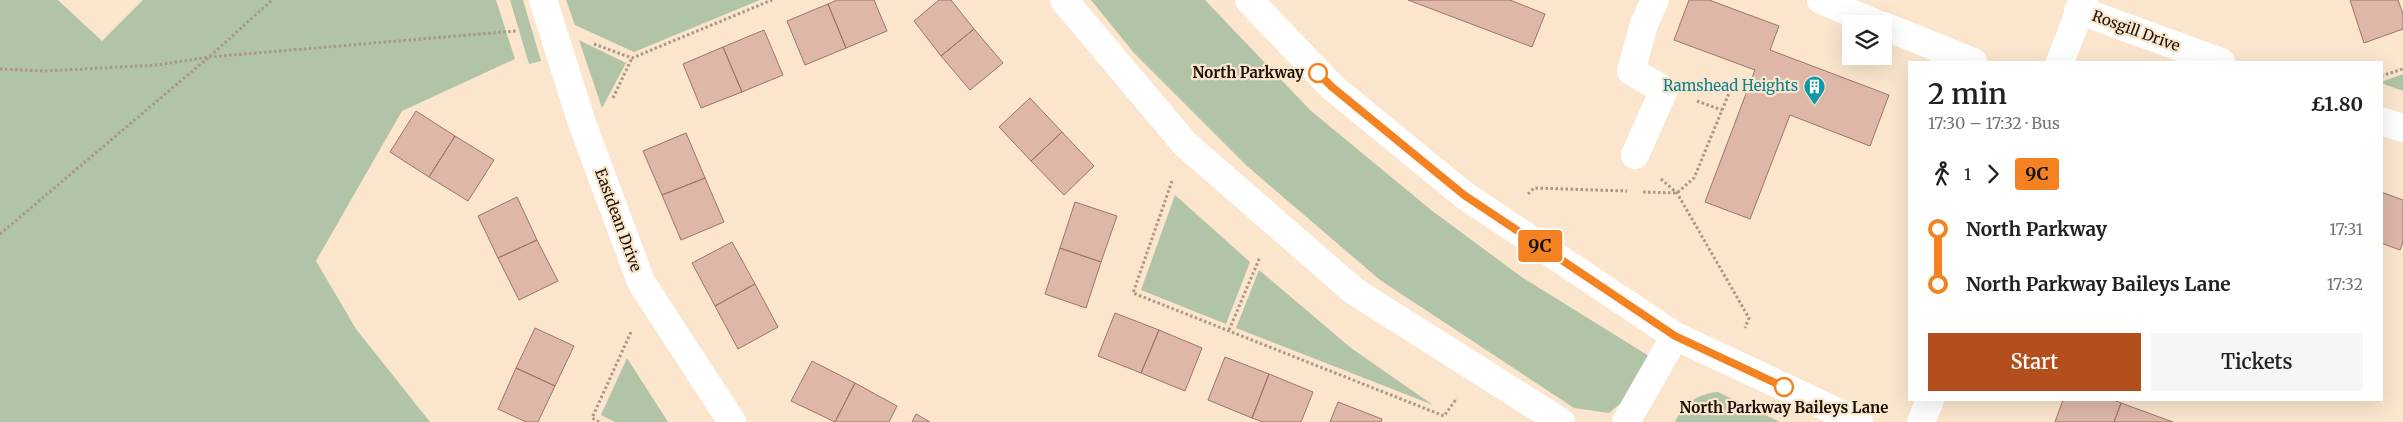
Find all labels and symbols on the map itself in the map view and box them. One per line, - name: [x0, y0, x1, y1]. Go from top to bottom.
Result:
- street label: Rosgill Drive: [2090, 6, 2183, 55]
- place label: North Parkway: [1193, 63, 1304, 82]
- marker: North Parkway: [1308, 63, 1328, 83]
- building icon: Ramshead Heights: [1802, 74, 1826, 105]
- place label: Ramshead Heights: [1663, 76, 1798, 95]
- street label: Eastdean Drive: [591, 166, 646, 274]
- line badge: 9C: [1518, 230, 1562, 262]
- marker: North Parkway Baileys Lane: [1774, 377, 1794, 397]
- place label: North Parkway Baileys Lane: [1680, 398, 1888, 417]

